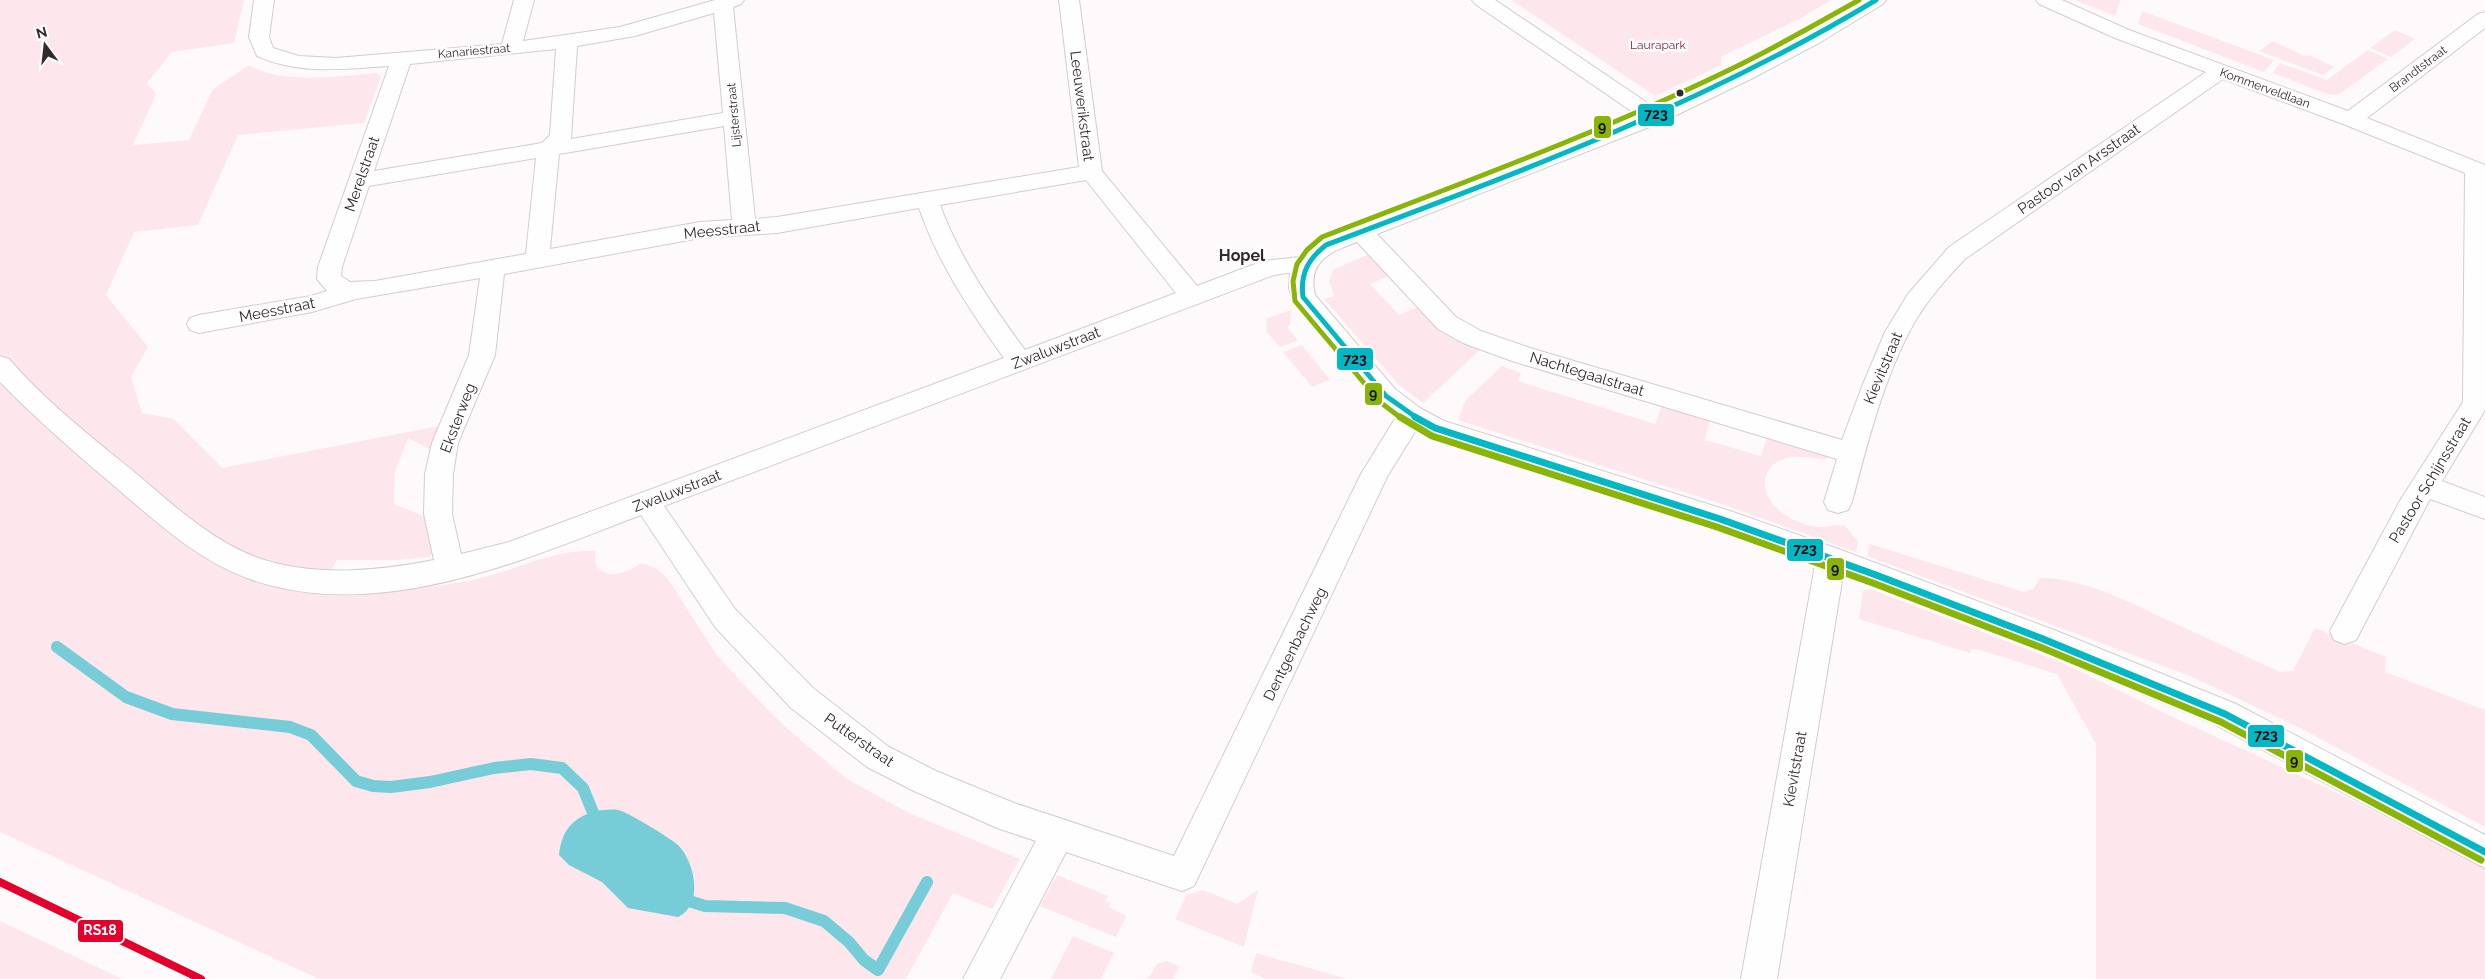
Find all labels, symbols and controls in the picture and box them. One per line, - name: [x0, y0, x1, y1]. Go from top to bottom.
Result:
- north arrow: [20, 20, 70, 70]
- text: N: [34, 23, 49, 42]
- park label: Laurapark: [1630, 38, 1687, 52]
- street label: Kanariestraat: [437, 41, 511, 61]
- street label: Brandtstraat: [2387, 43, 2449, 95]
- street label: Leeuwerikstraat: [1066, 50, 1098, 162]
- street label: Kommerveldlaan: [2218, 65, 2312, 111]
- street label: Lijsterstraat: [724, 82, 744, 148]
- unlabelled marker: [1675, 88, 1685, 98]
- line badge: 723: [1637, 103, 1675, 127]
- text: 723: [1644, 106, 1668, 122]
- line badge: 9: [1593, 115, 1612, 139]
- text: 9: [1598, 119, 1606, 135]
- street label: Pastoor van Arsstraat: [2014, 120, 2144, 218]
- street label: Merelstraat: [341, 134, 383, 214]
- street label: Meesstraat: [683, 217, 761, 243]
- district label: Hopel: [1219, 246, 1266, 265]
- street label: Meesstraat: [238, 294, 316, 326]
- street label: Zwaluwstraat: [1009, 323, 1103, 373]
- street label: Kievitstraat: [1860, 329, 1906, 407]
- line badge: 723: [1336, 347, 1374, 371]
- street label: Nachtegaalstraat: [1528, 348, 1646, 400]
- text: 723: [1343, 351, 1367, 367]
- street label: Eksterweg: [436, 381, 480, 455]
- line badge: 9: [1364, 382, 1383, 406]
- text: 9: [1369, 386, 1377, 402]
- street label: Pastoor Schijnsstraat: [2385, 414, 2475, 546]
- street label: Zwaluwstraat: [630, 466, 724, 516]
- line badge: 723: [1786, 538, 1824, 562]
- text: 723: [1793, 541, 1817, 557]
- line badge: 9: [1826, 557, 1845, 581]
- text: 9: [1831, 561, 1839, 577]
- street label: Dentgenbachweg: [1260, 584, 1330, 704]
- street label: Putterstraat: [821, 709, 897, 771]
- line badge: 723: [2247, 724, 2285, 748]
- text: 723: [2254, 727, 2278, 743]
- street label: Kievitstraat: [1779, 730, 1811, 808]
- line badge: 9: [2285, 749, 2304, 773]
- text: 9: [2290, 753, 2298, 769]
- line badge: RS18: [77, 919, 124, 943]
- text: RS18: [83, 922, 117, 938]

